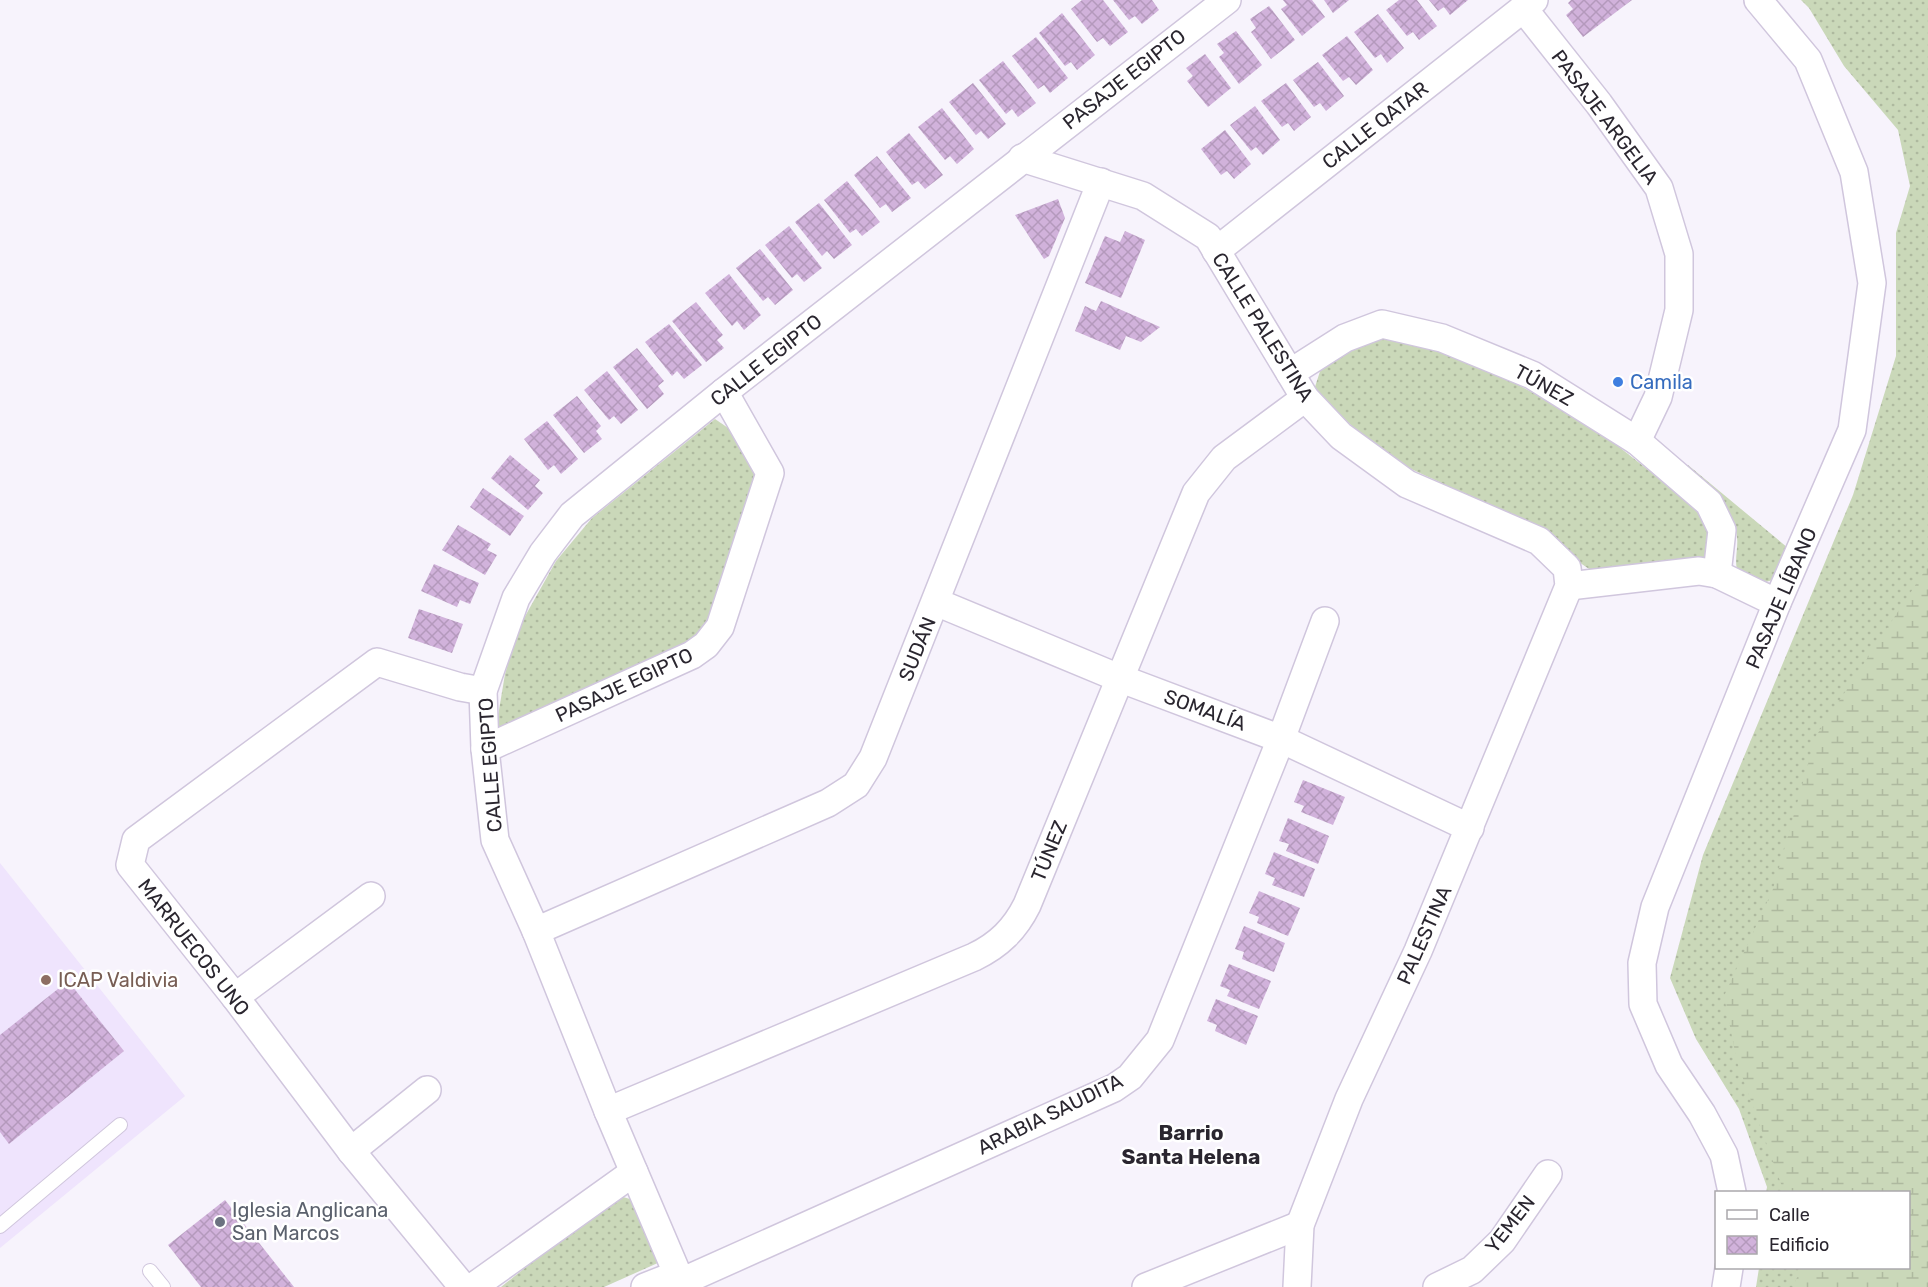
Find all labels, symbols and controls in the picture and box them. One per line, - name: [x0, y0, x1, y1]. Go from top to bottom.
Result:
- street label: PASAJE EGIPTO: [1058, 24, 1190, 134]
- street label: PASAJE ARGELIA: [1547, 45, 1663, 189]
- street label: CALLE QATAR: [1317, 76, 1433, 174]
- street label: CALLE PALESTINA: [1207, 248, 1319, 406]
- street label: CALLE EGIPTO: [705, 309, 827, 411]
- street label: TÚNEZ: [1510, 359, 1578, 411]
- place label: Camila: [1630, 370, 1693, 394]
- marker: Camila: [1611, 375, 1625, 389]
- street label: PASAJE LÍBANO: [1740, 524, 1822, 672]
- street label: SUDÁN: [893, 613, 941, 685]
- street label: PASAJE EGIPTO: [551, 643, 697, 727]
- street label: SOMALÍA: [1161, 684, 1249, 736]
- street label: CALLE EGIPTO: [473, 697, 507, 833]
- street label: TÚNEZ: [1026, 817, 1072, 885]
- street label: MARRUECOS UNO: [133, 874, 255, 1020]
- street label: PALESTINA: [1392, 882, 1456, 988]
- place label: ICAP Valdivia: [58, 968, 178, 992]
- marker: ICAP Valdivia: [39, 973, 53, 987]
- street label: ARABIA SAUDITA: [973, 1068, 1127, 1160]
- district label: Barrio Santa Helena: [1122, 1120, 1260, 1169]
- street label: YEMEN: [1480, 1190, 1540, 1258]
- legend: [1715, 1191, 1910, 1269]
- place label: Iglesia Anglicana San Marcos: [232, 1198, 388, 1245]
- text: Calle: [1769, 1204, 1810, 1226]
- marker: Iglesia Anglicana San Marcos: [213, 1215, 227, 1229]
- text: Edificio: [1769, 1234, 1829, 1256]

